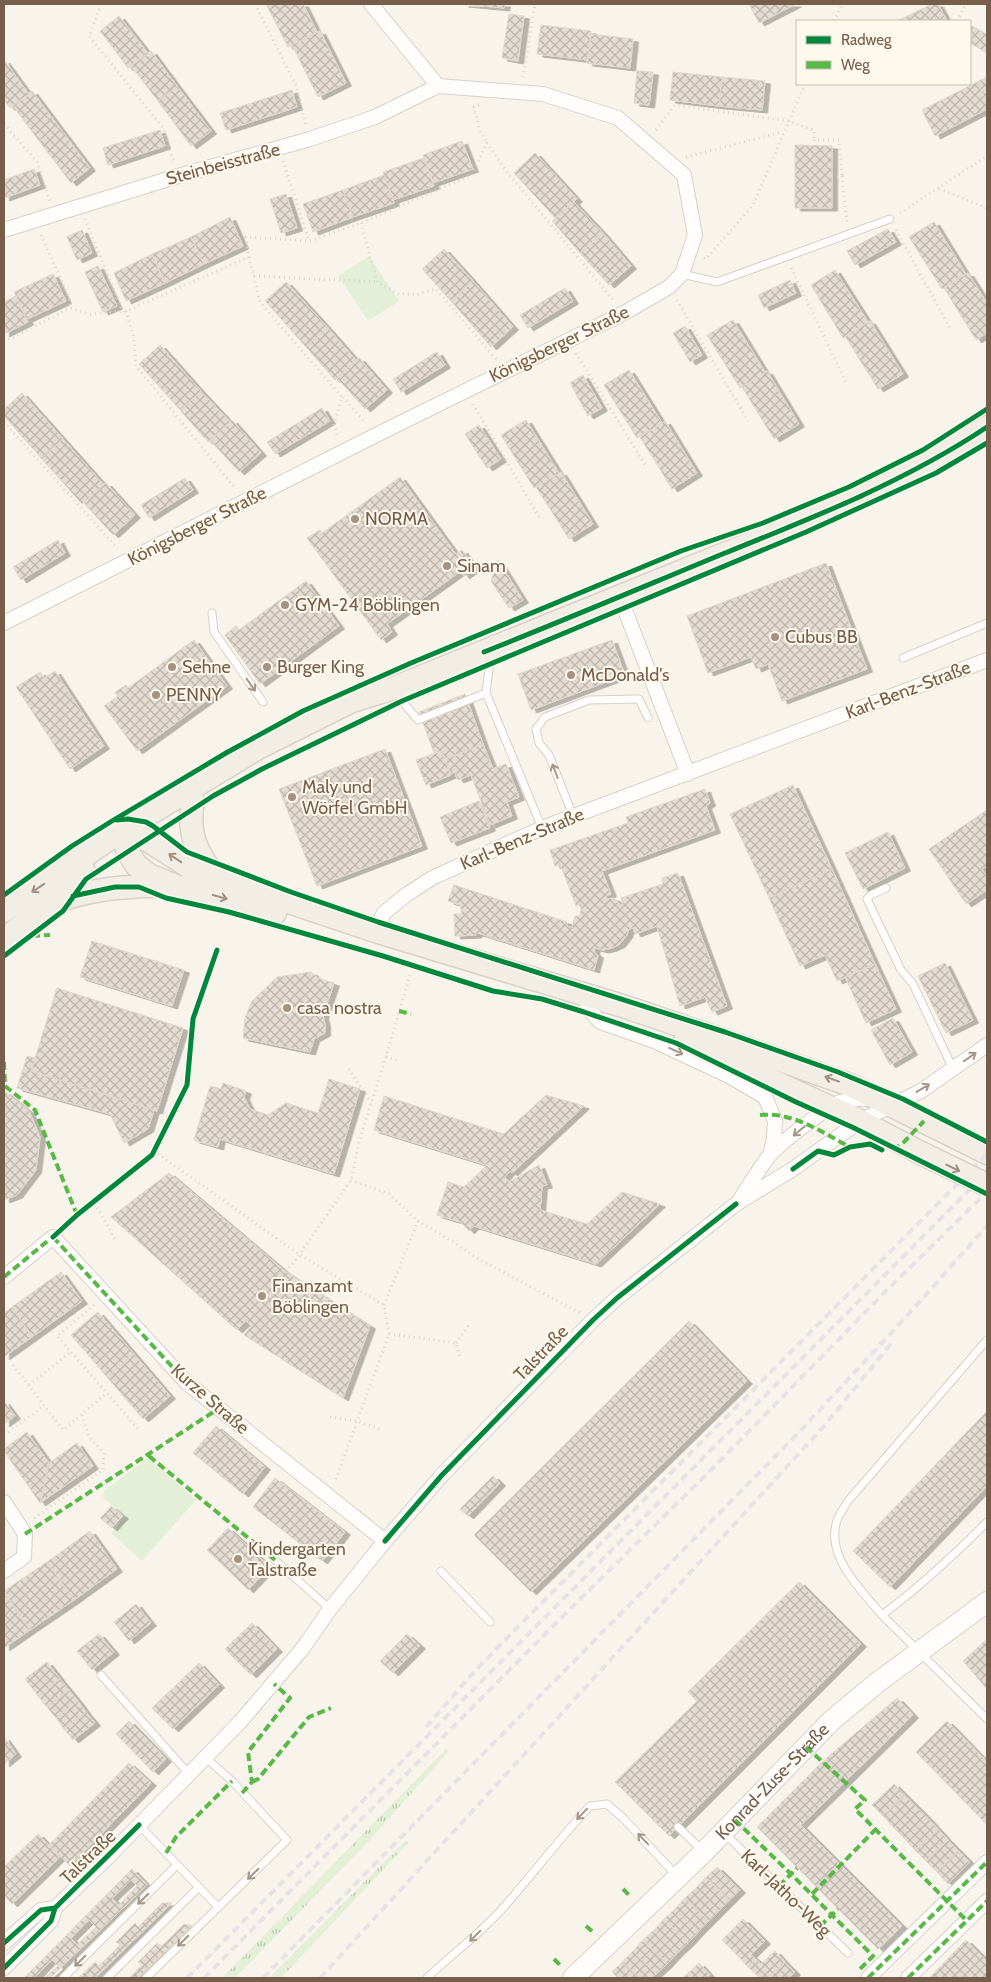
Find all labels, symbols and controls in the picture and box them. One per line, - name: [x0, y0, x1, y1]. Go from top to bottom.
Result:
- legend: [796, 20, 971, 85]
- text: Radweg: [841, 31, 892, 49]
- text: Weg: [841, 56, 870, 74]
- street label: Steinbeisstraße: [164, 138, 282, 190]
- street label: Königsberger Straße: [486, 301, 632, 387]
- street label: Königsberger Straße: [124, 482, 270, 570]
- place label: NORMA: [365, 508, 428, 530]
- marker: NORMA: [349, 513, 361, 525]
- place label: Sinam: [457, 555, 506, 577]
- marker: Sinam: [441, 560, 453, 572]
- place label: GYM-24 Böblingen: [295, 594, 440, 616]
- marker: GYM-24 Böblingen: [279, 599, 291, 611]
- place label: Cubus BB: [785, 626, 858, 648]
- marker: Cubus BB: [769, 631, 781, 643]
- place label: Sehne: [182, 656, 231, 678]
- place label: Burger King: [277, 656, 365, 678]
- street label: Karl-Benz-Straße: [842, 656, 974, 724]
- marker: Sehne: [166, 661, 178, 673]
- marker: Burger King: [261, 661, 273, 673]
- place label: McDonald's: [581, 664, 669, 686]
- marker: McDonald's: [565, 669, 577, 681]
- one-way arrow: [246, 678, 256, 692]
- place label: PENNY: [166, 684, 223, 706]
- marker: PENNY: [150, 689, 162, 701]
- one-way arrow: [550, 764, 560, 779]
- place label: Maly und Wörfel GmbH: [302, 776, 407, 819]
- marker: Maly und Wörfel GmbH: [286, 791, 298, 803]
- street label: Karl-Benz-Straße: [457, 803, 587, 875]
- one-way arrow: [168, 853, 182, 863]
- one-way arrow: [31, 883, 45, 893]
- one-way arrow: [212, 893, 228, 903]
- place label: casa nostra: [297, 997, 382, 1019]
- marker: casa nostra: [281, 1002, 293, 1014]
- one-way arrow: [668, 1047, 683, 1057]
- one-way arrow: [963, 1052, 977, 1062]
- one-way arrow: [825, 1074, 841, 1083]
- one-way arrow: [916, 1083, 930, 1093]
- one-way arrow: [793, 1125, 806, 1136]
- one-way arrow: [945, 1164, 960, 1173]
- place label: Finanzamt Böblingen: [272, 1275, 353, 1318]
- marker: Finanzamt Böblingen: [256, 1290, 268, 1302]
- street label: Talstraße: [509, 1321, 573, 1385]
- street label: Kurze Straße: [166, 1359, 254, 1439]
- place label: Kindergarten Talstraße: [248, 1538, 346, 1581]
- marker: Kindergarten Talstraße: [232, 1553, 244, 1565]
- street label: Konrad-Zuse-Straße: [711, 1719, 834, 1844]
- one-way arrow: [576, 1808, 589, 1820]
- street label: Talstraße: [56, 1825, 120, 1889]
- one-way arrow: [637, 1833, 649, 1845]
- street label: Karl-Jatho-Weg: [736, 1844, 836, 1942]
- one-way arrow: [246, 1868, 259, 1880]
- one-way arrow: [136, 1893, 149, 1905]
- one-way arrow: [469, 1930, 481, 1942]
- one-way arrow: [177, 1935, 190, 1947]
- one-way arrow: [74, 1955, 86, 1967]

